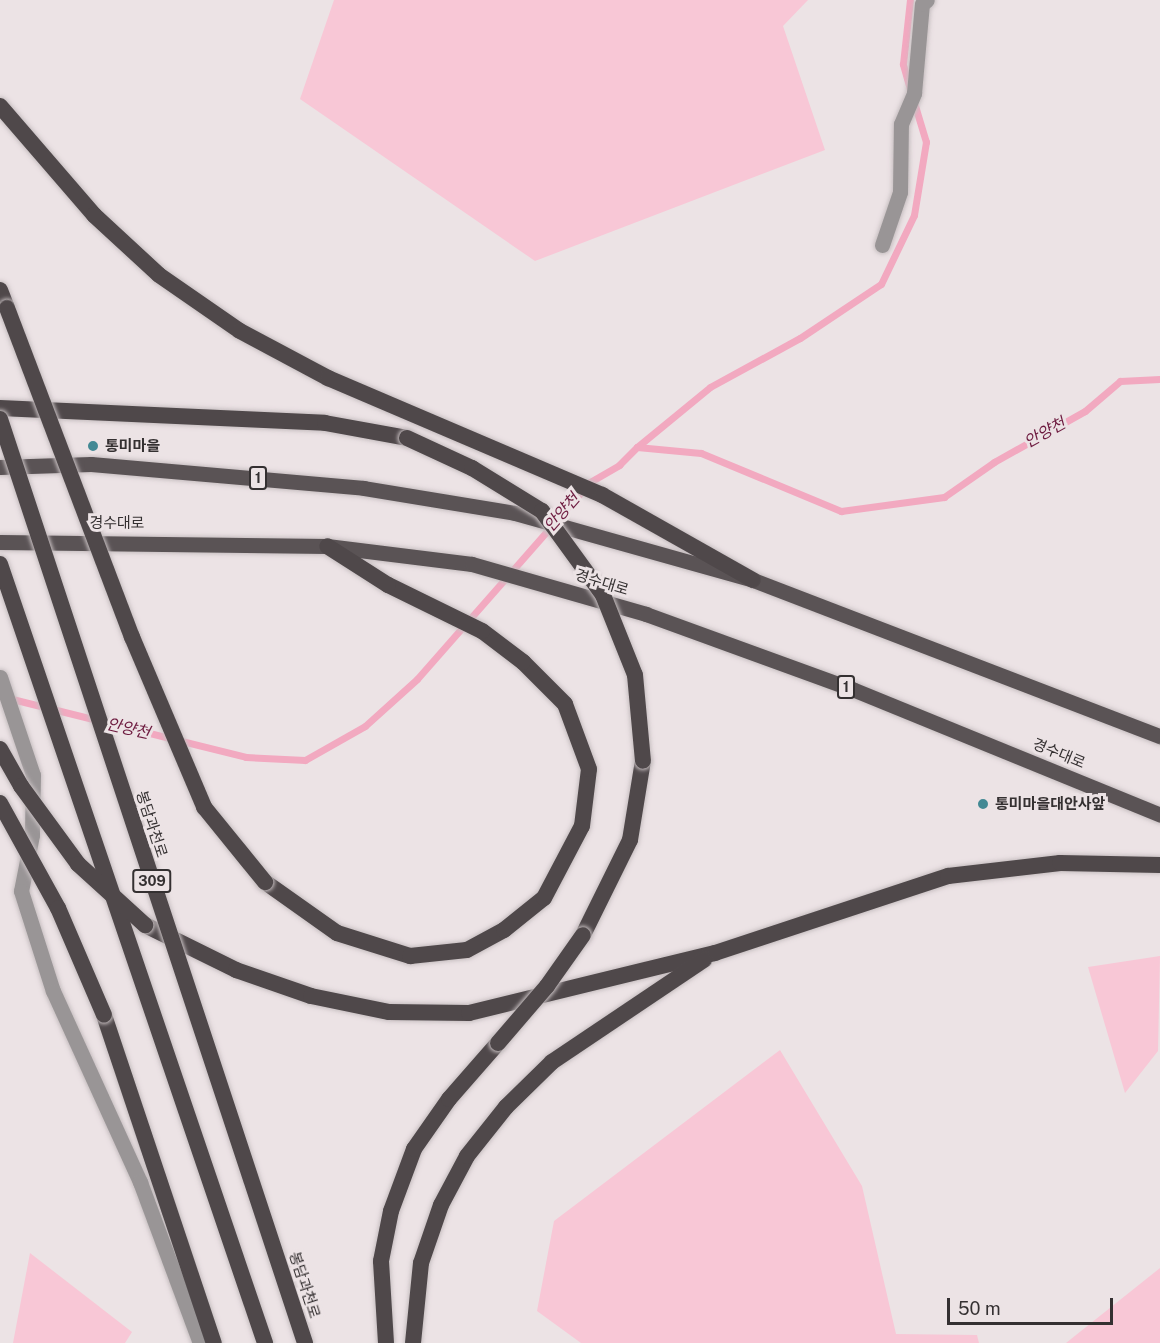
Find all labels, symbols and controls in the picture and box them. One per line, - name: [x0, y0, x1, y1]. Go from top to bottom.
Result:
- water label: 안양천: [1021, 414, 1069, 452]
- place label: 통미마을: [105, 437, 160, 455]
- marker: 통미마을: [86, 439, 100, 453]
- road number: 1: [249, 467, 267, 489]
- water label: 안양천: [540, 490, 584, 536]
- street label: 경수대로: [89, 514, 145, 532]
- street label: 경수대로: [573, 565, 631, 599]
- road number: 1: [837, 676, 855, 698]
- water label: 안양천: [104, 715, 152, 743]
- street label: 경수대로: [1030, 734, 1088, 772]
- street label: 봉담과천로: [133, 788, 171, 860]
- place label: 통미마을대안사앞: [995, 795, 1105, 813]
- marker: 통미마을대안사앞: [976, 797, 990, 811]
- road number: 309: [131, 870, 173, 892]
- street label: 봉담과천로: [286, 1249, 324, 1321]
- scale bar: [950, 1286, 1116, 1324]
- text: 50 m: [958, 1298, 1001, 1319]

